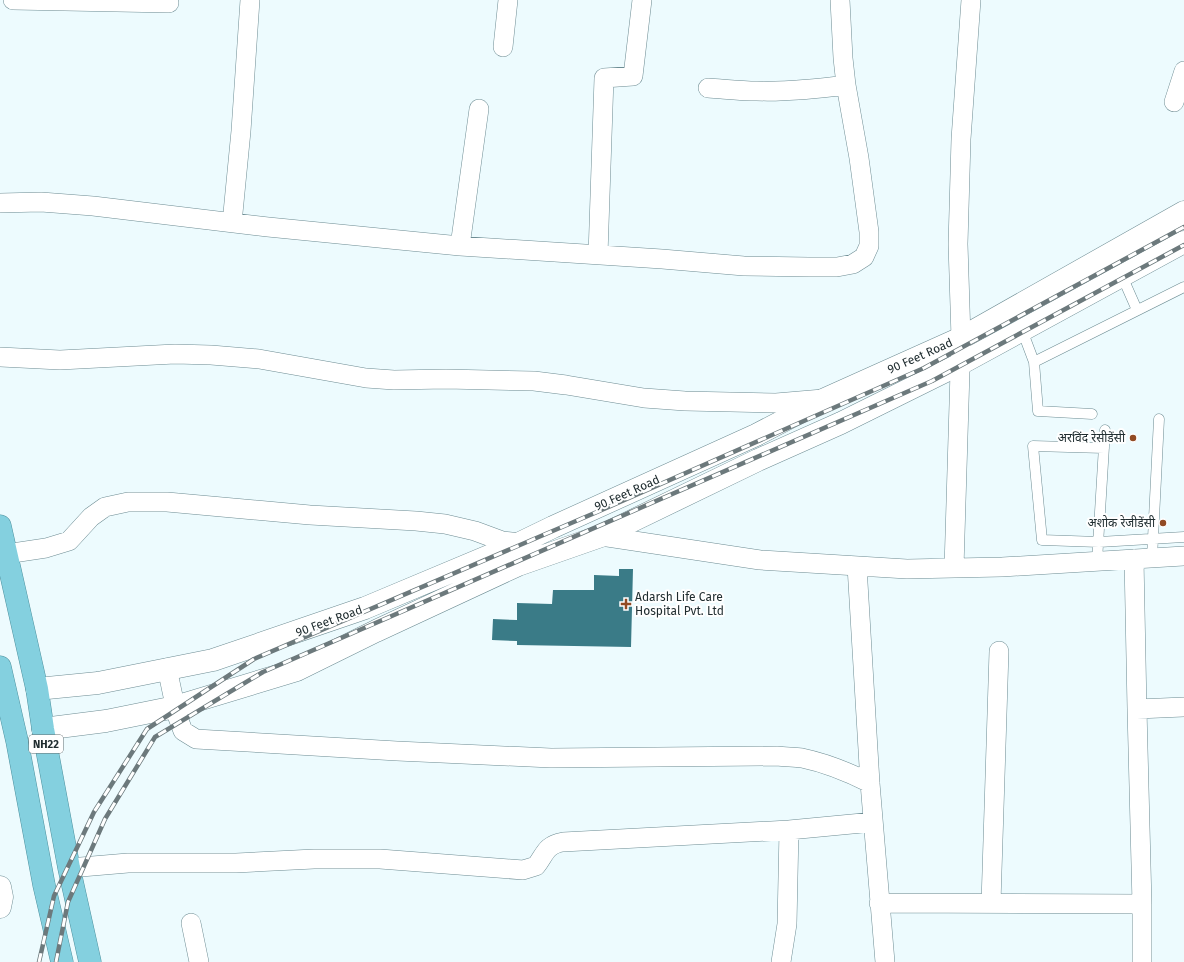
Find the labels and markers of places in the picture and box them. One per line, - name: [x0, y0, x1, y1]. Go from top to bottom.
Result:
- place label: अरविंद रेसीडेंसी: [1058, 430, 1126, 445]
- marker: अरविंद रेसीडेंसी: [1128, 433, 1138, 443]
- place label: अशोक रेजीडेंसी: [1088, 515, 1156, 530]
- marker: अशोक रेजीडेंसी: [1158, 518, 1168, 528]
- place label: Adarsh Life Care Hospital Pvt. Ltd: [635, 590, 724, 618]
- marker: Adarsh Life Care Hospital Pvt. Ltd: [620, 598, 632, 610]

